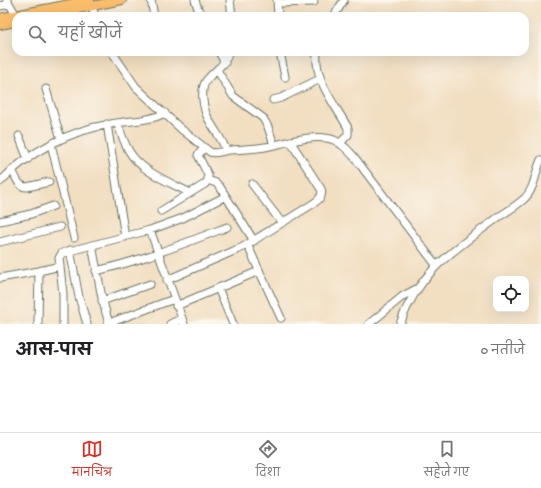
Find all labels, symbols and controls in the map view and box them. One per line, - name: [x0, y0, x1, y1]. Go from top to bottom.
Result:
- search box: [12, 12, 529, 56]
- icon: search: [26, 23, 48, 45]
- text: यहाँ खोजें: [58, 26, 122, 44]
- map controls: [493, 276, 529, 312]
- button: locate: [493, 276, 529, 312]
- text: आस-पास: [16, 342, 92, 362]
- text: 0 नतीजे: [481, 344, 525, 359]
- tab: मानचित्र: [72, 438, 112, 484]
- tab: दिशा: [255, 438, 280, 484]
- tab: सहेजे गए: [424, 438, 469, 484]

